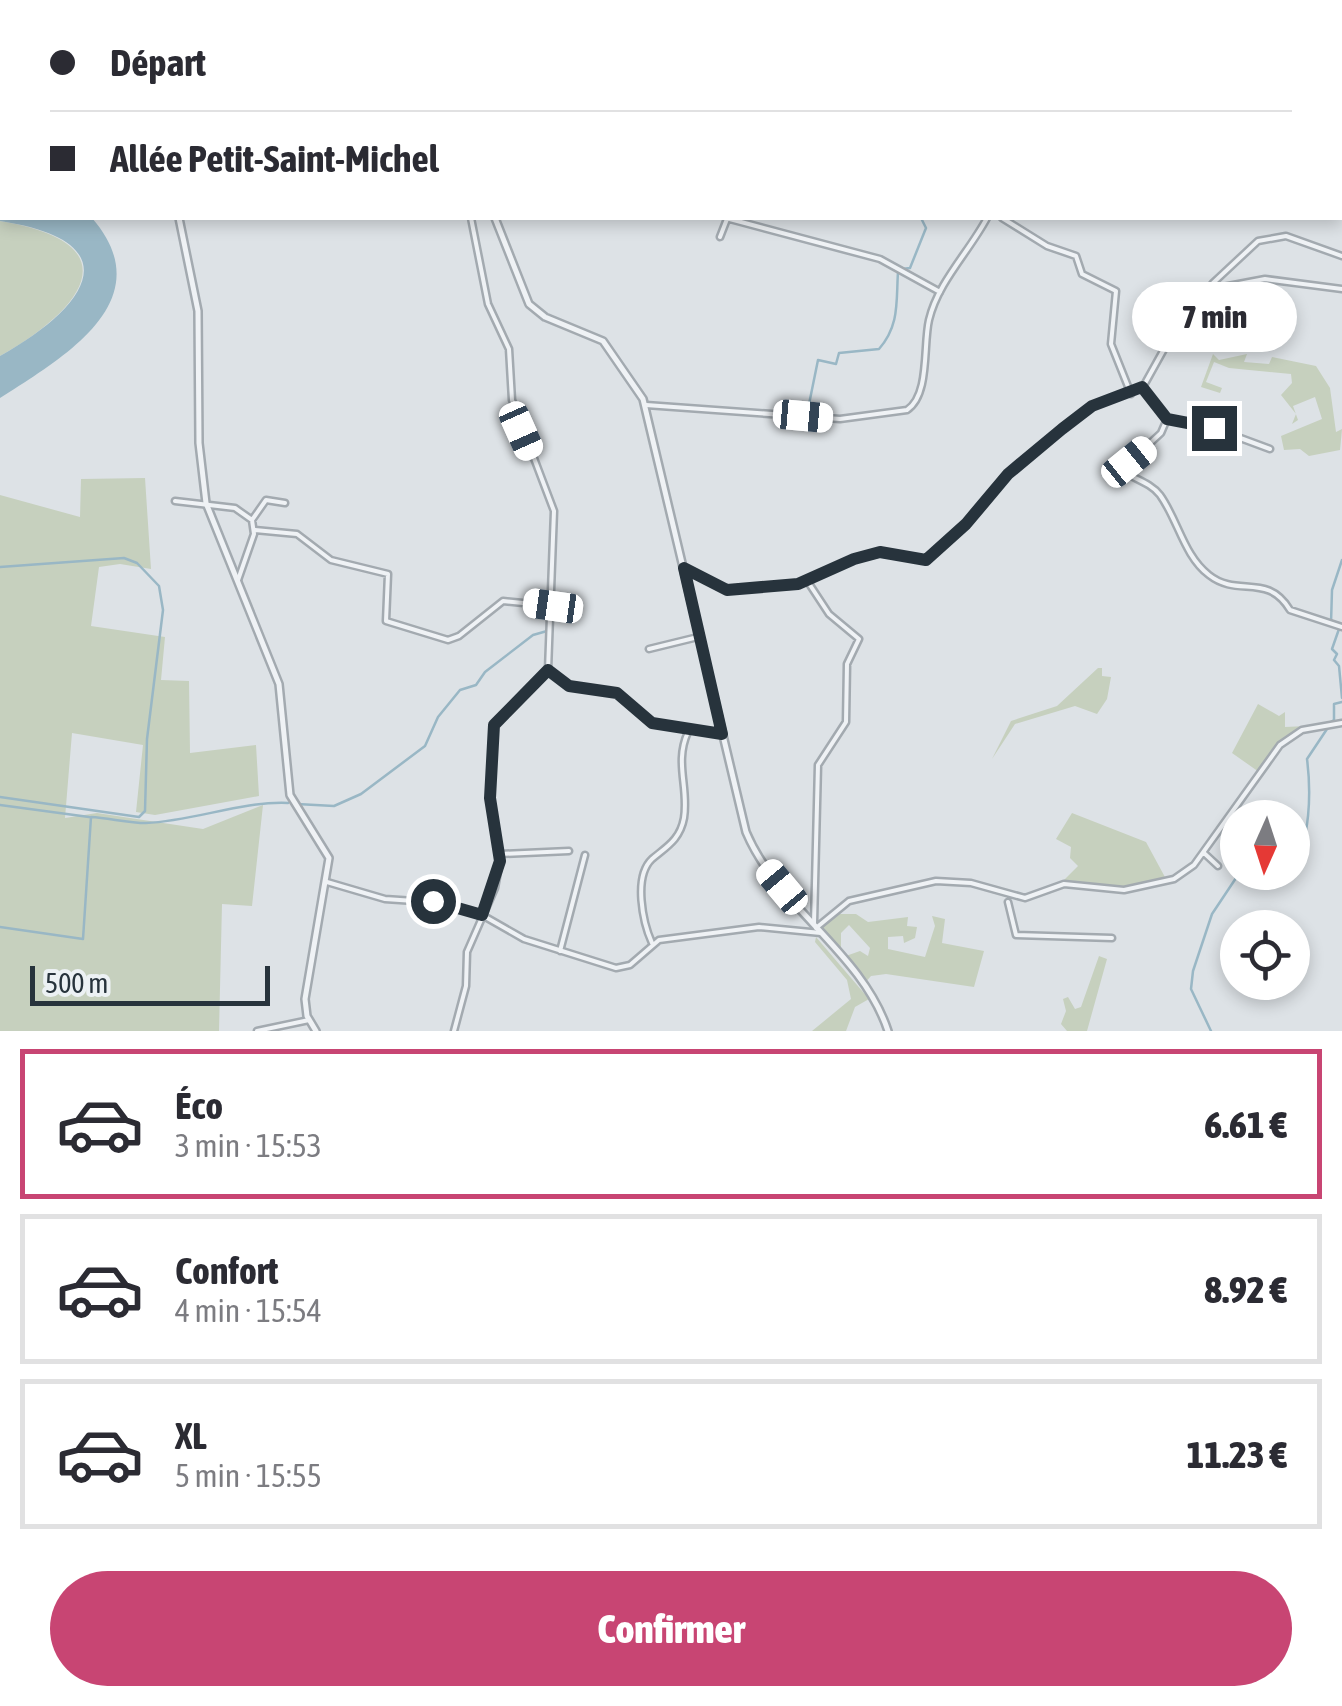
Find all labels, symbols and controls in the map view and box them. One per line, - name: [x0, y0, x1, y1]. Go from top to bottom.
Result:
- text: Départ: [110, 41, 206, 84]
- text: Allée Petit-Saint-Michel: [110, 137, 439, 180]
- callout: 7 min: [1132, 283, 1296, 353]
- text: 7 min: [1182, 298, 1247, 335]
- car: [495, 397, 547, 465]
- car: [772, 398, 834, 434]
- route end: [1192, 406, 1237, 451]
- car: [1096, 431, 1162, 493]
- car: [521, 587, 585, 625]
- north arrow: [1220, 800, 1310, 890]
- map controls: [1220, 800, 1310, 1000]
- car: [751, 854, 813, 920]
- route start: [411, 879, 456, 924]
- button: locate: [1220, 910, 1310, 1000]
- scale bar: [30, 961, 270, 1006]
- text: 500 m: [45, 967, 108, 999]
- icon: car: [55, 1079, 145, 1169]
- text: Éco: [175, 1084, 223, 1127]
- text: 6.61 €: [1204, 1103, 1287, 1146]
- text: 3 min · 15:53: [175, 1127, 322, 1164]
- icon: car: [55, 1244, 145, 1334]
- text: Confort: [175, 1249, 279, 1292]
- text: 8.92 €: [1204, 1268, 1287, 1311]
- text: 4 min · 15:54: [175, 1292, 322, 1329]
- icon: car: [55, 1409, 145, 1499]
- text: XL: [175, 1414, 207, 1457]
- text: 11.23 €: [1186, 1433, 1287, 1476]
- text: 5 min · 15:55: [175, 1457, 322, 1494]
- button: Confirmer: [50, 1571, 1292, 1686]

